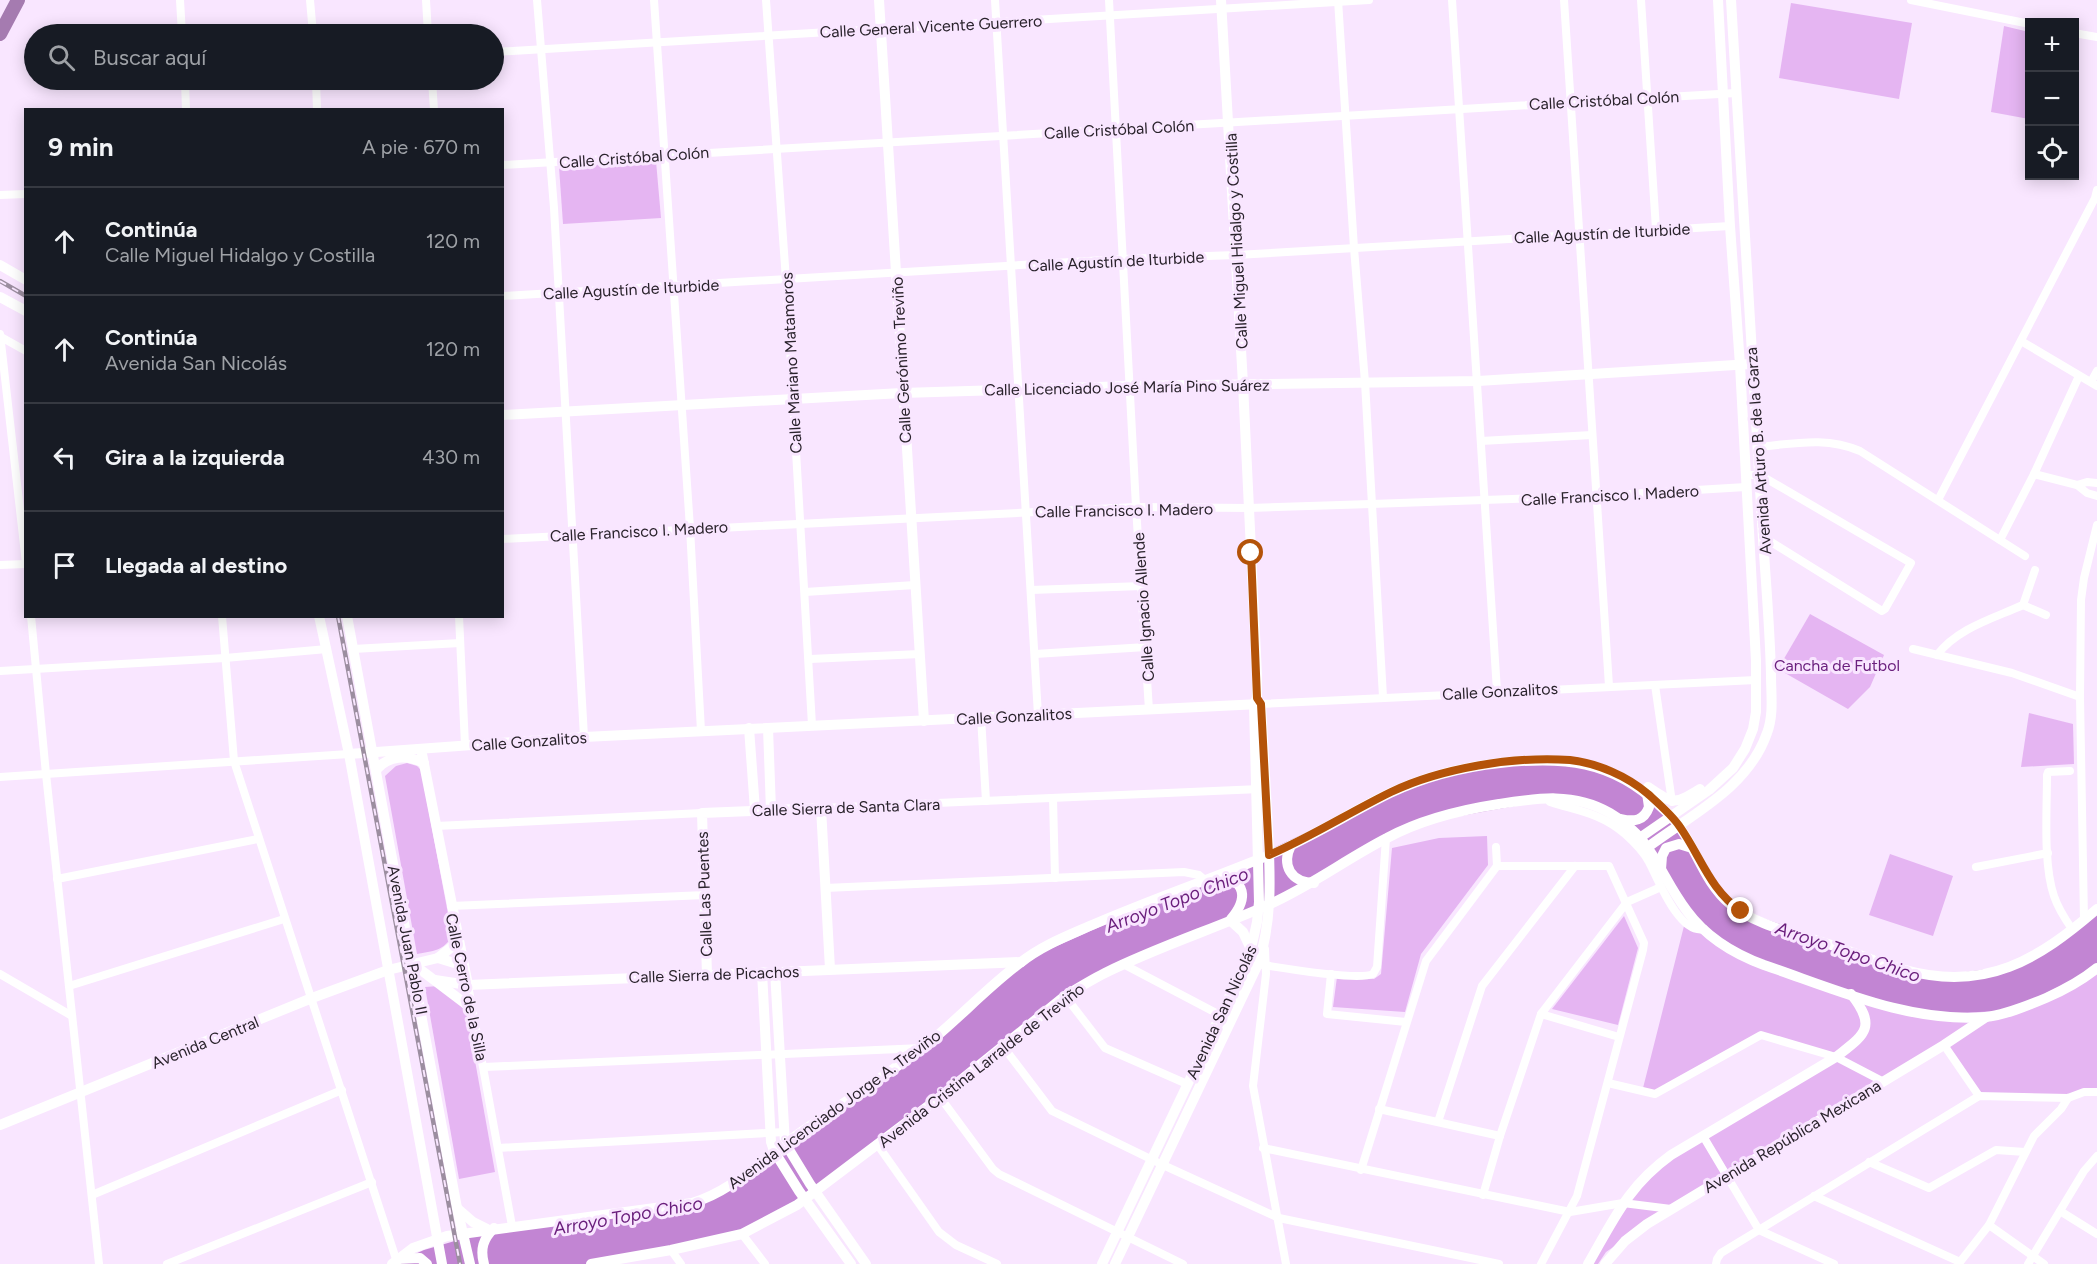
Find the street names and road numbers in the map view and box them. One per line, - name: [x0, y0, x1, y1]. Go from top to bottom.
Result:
- street label: Calle General Vicente Guerrero: [819, 11, 1043, 42]
- street label: Calle Cristóbal Colón: [1528, 87, 1680, 114]
- street label: Calle Cristóbal Colón: [1043, 116, 1195, 143]
- street label: Calle Miguel Hidalgo y Costilla: [1221, 133, 1252, 349]
- street label: Calle Cristóbal Colón: [558, 143, 710, 172]
- street label: Calle Agustín de Iturbide: [1513, 219, 1691, 248]
- street label: Calle Agustín de Iturbide: [1027, 247, 1205, 276]
- street label: Calle Mariano Matamoros: [777, 272, 806, 454]
- street label: Calle Agustín de Iturbide: [542, 275, 720, 304]
- street label: Calle Gerónimo Treviño: [888, 276, 915, 444]
- street label: Avenida Arturo B. de la Garza: [1742, 347, 1775, 555]
- street label: Calle Licenciado José María Pino Suárez: [984, 376, 1270, 399]
- street label: Calle Francisco I. Madero: [1521, 481, 1700, 510]
- street label: Calle Francisco I. Madero: [1035, 499, 1213, 522]
- street label: Calle Francisco I. Madero: [550, 517, 729, 546]
- street label: Calle Ignacio Allende: [1129, 531, 1158, 682]
- street label: Calle Gonzalitos: [1442, 679, 1558, 704]
- street label: Calle Gonzalitos: [956, 704, 1072, 729]
- street label: Calle Gonzalitos: [471, 728, 587, 755]
- street label: Calle Sierra de Santa Clara: [751, 795, 941, 820]
- street label: Calle Las Puentes: [693, 831, 716, 957]
- street label: Avenida Juan Pablo II: [384, 864, 431, 1016]
- street label: Calle Cerro de la Silla: [442, 912, 491, 1063]
- street label: Avenida San Nicolás: [1182, 942, 1261, 1082]
- street label: Calle Sierra de Picachos: [628, 962, 800, 987]
- street label: Avenida Cristina Larralde de Treviño: [875, 979, 1088, 1152]
- street label: Avenida Central: [149, 1012, 262, 1073]
- street label: Avenida Licenciado Jorge A. Treviño: [724, 1026, 944, 1193]
- street label: Avenida República Mexicana: [1700, 1076, 1884, 1197]

